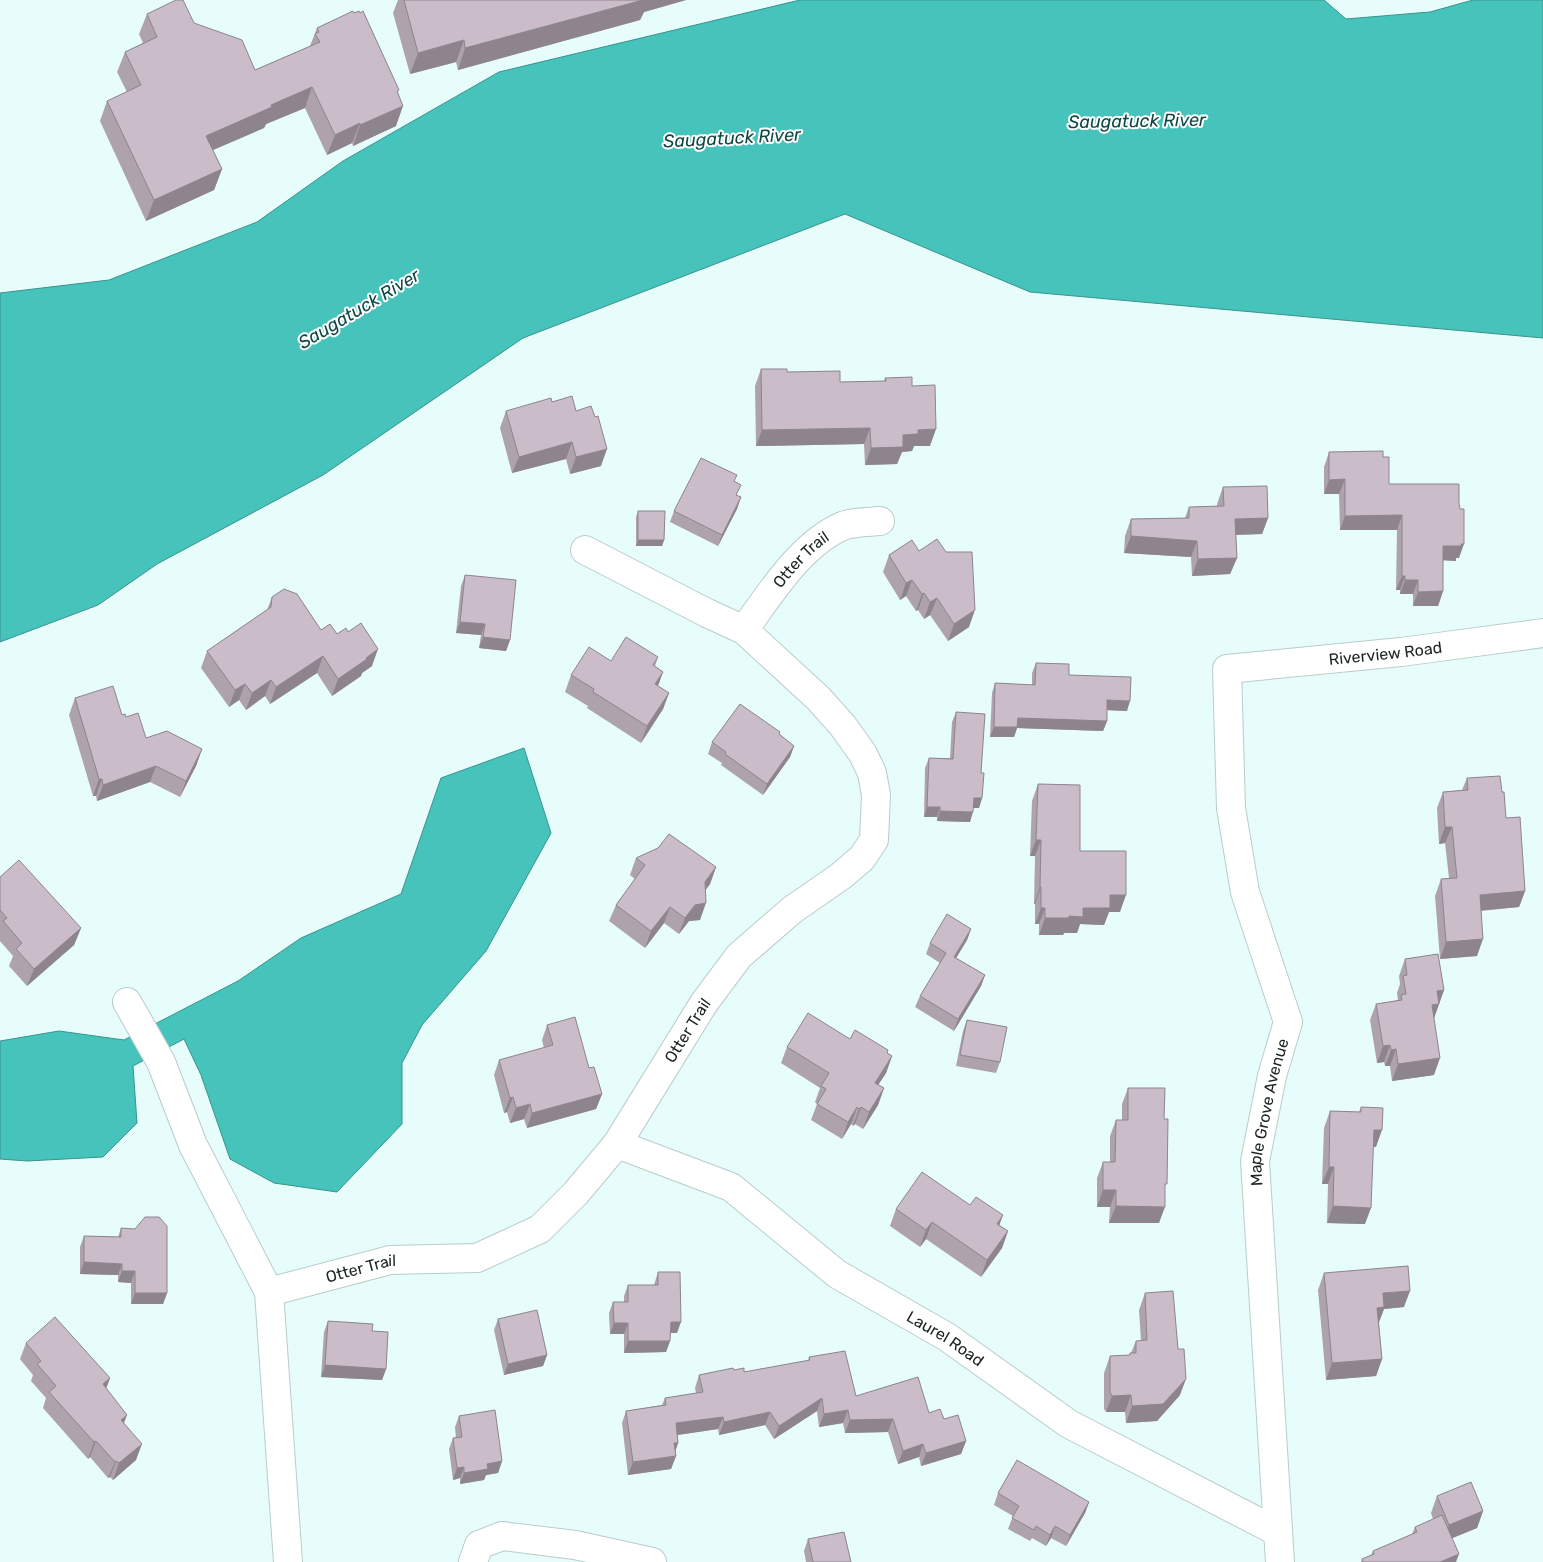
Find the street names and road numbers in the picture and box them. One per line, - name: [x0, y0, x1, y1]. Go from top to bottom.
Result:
- street label: Otter Trail: [769, 527, 832, 591]
- street label: Riverview Road: [1328, 637, 1443, 669]
- street label: Otter Trail: [660, 994, 714, 1066]
- street label: Maple Grove Avenue: [1245, 1036, 1292, 1187]
- street label: Otter Trail: [324, 1250, 396, 1286]
- street label: Laurel Road: [903, 1306, 988, 1370]

